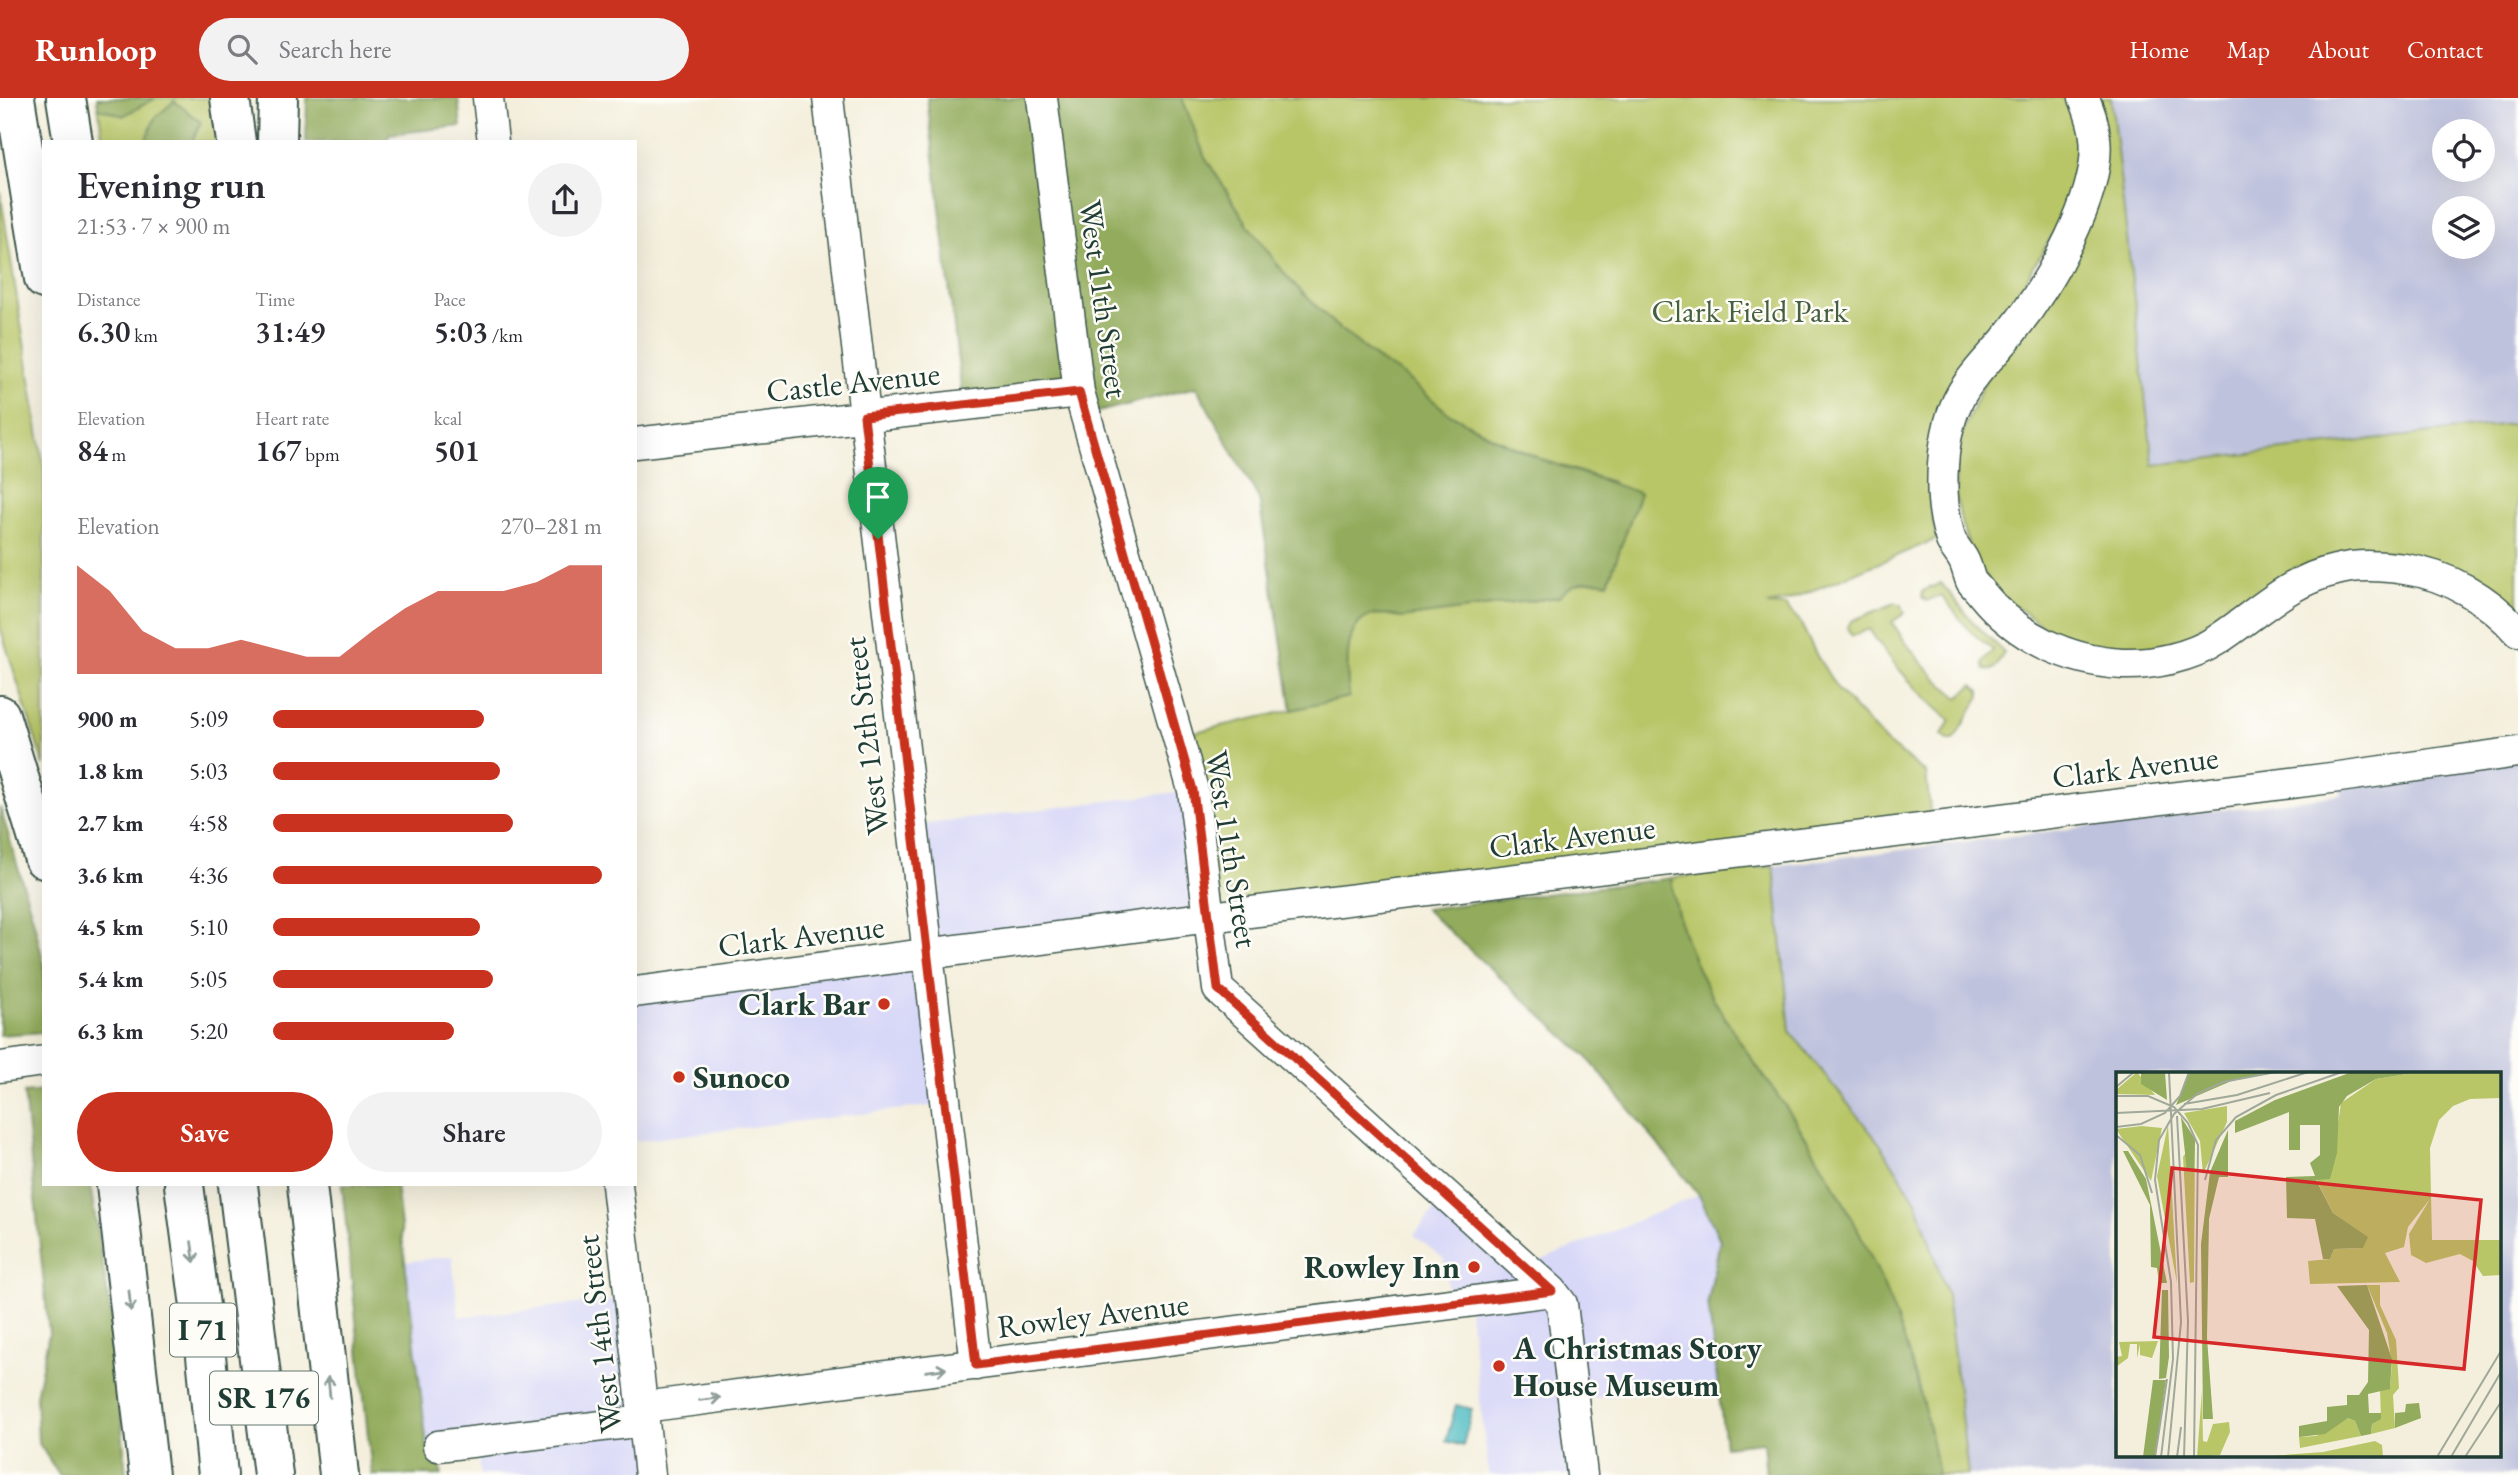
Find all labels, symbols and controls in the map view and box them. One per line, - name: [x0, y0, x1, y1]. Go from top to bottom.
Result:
- search box: [199, 18, 689, 81]
- text: Runloop: [35, 28, 157, 71]
- icon: search: [223, 30, 261, 68]
- text: Search here: [279, 32, 391, 66]
- text: Home: [2129, 34, 2189, 65]
- text: Map: [2227, 34, 2270, 65]
- text: About: [2308, 34, 2369, 65]
- text: Contact: [2407, 34, 2483, 65]
- map controls: [2432, 119, 2495, 259]
- button: locate: [2432, 119, 2495, 182]
- text: Evening run: [77, 160, 266, 209]
- button: share: [528, 163, 602, 237]
- button: layers: [2432, 196, 2495, 259]
- street label: West 11th Street: [1069, 197, 1139, 401]
- text: 21:53 · 7 × 900 m: [77, 211, 230, 241]
- text: Distance: [77, 287, 140, 312]
- text: Time: [255, 287, 295, 312]
- text: Pace: [434, 287, 466, 312]
- park label: Clark Field Park: [1652, 290, 1849, 332]
- text: 6.30: [77, 312, 130, 351]
- text: 31:49: [255, 312, 325, 351]
- text: 5:03: [434, 312, 488, 351]
- text: km: [130, 323, 158, 348]
- text: /km: [488, 323, 523, 348]
- street label: Castle Avenue: [764, 352, 942, 412]
- text: Elevation: [77, 406, 145, 431]
- text: Heart rate: [255, 406, 329, 431]
- text: kcal: [434, 406, 462, 431]
- text: 84: [77, 431, 108, 470]
- text: 167: [255, 431, 302, 470]
- text: 501: [434, 431, 480, 470]
- text: m: [108, 442, 126, 467]
- text: bpm: [302, 442, 340, 467]
- pin: [848, 467, 908, 539]
- icon: arrive: [859, 478, 897, 516]
- text: Elevation: [77, 511, 160, 541]
- text: 270–281 m: [501, 511, 602, 541]
- street label: West 12th Street: [833, 635, 899, 837]
- text: 900 m: [77, 704, 138, 734]
- text: 5:09: [189, 704, 228, 734]
- street label: Clark Avenue: [2050, 736, 2220, 798]
- street label: West 11th Street: [1196, 747, 1268, 951]
- text: 1.8 km: [77, 756, 144, 786]
- text: 5:03: [189, 756, 228, 786]
- street label: Clark Avenue: [1487, 806, 1657, 868]
- text: 2.7 km: [77, 808, 144, 838]
- text: 4:58: [189, 808, 228, 838]
- text: 3.6 km: [77, 860, 144, 890]
- text: 4:36: [189, 860, 228, 890]
- street label: Clark Avenue: [716, 905, 886, 967]
- text: 4.5 km: [77, 912, 144, 942]
- text: 5:10: [189, 912, 228, 942]
- text: 5.4 km: [77, 964, 144, 994]
- text: 5:05: [189, 964, 228, 994]
- place label: Clark Bar: [739, 983, 871, 1025]
- marker: Clark Bar: [876, 996, 892, 1012]
- text: 6.3 km: [77, 1016, 144, 1046]
- text: 5:20: [189, 1016, 228, 1046]
- place label: Sunoco: [693, 1056, 790, 1098]
- marker: Sunoco: [671, 1069, 687, 1085]
- inset map: [2116, 1072, 2500, 1458]
- button: Save: [77, 1092, 333, 1172]
- button: Share: [347, 1092, 602, 1172]
- street label: West 14th Street: [566, 1233, 632, 1435]
- one-way arrow: [187, 1241, 200, 1263]
- place label: Rowley Inn: [1304, 1246, 1460, 1288]
- marker: Rowley Inn: [1466, 1259, 1482, 1275]
- street label: Rowley Avenue: [995, 1282, 1191, 1348]
- one-way arrow: [124, 1289, 137, 1312]
- road number: I 71: [170, 1304, 236, 1356]
- place label: A Christmas Story House Museum: [1512, 1327, 1763, 1406]
- marker: A Christmas Story House Museum: [1491, 1358, 1507, 1374]
- one-way arrow: [924, 1364, 947, 1377]
- road number: SR 176: [210, 1372, 318, 1424]
- one-way arrow: [322, 1376, 335, 1399]
- one-way arrow: [699, 1392, 721, 1405]

